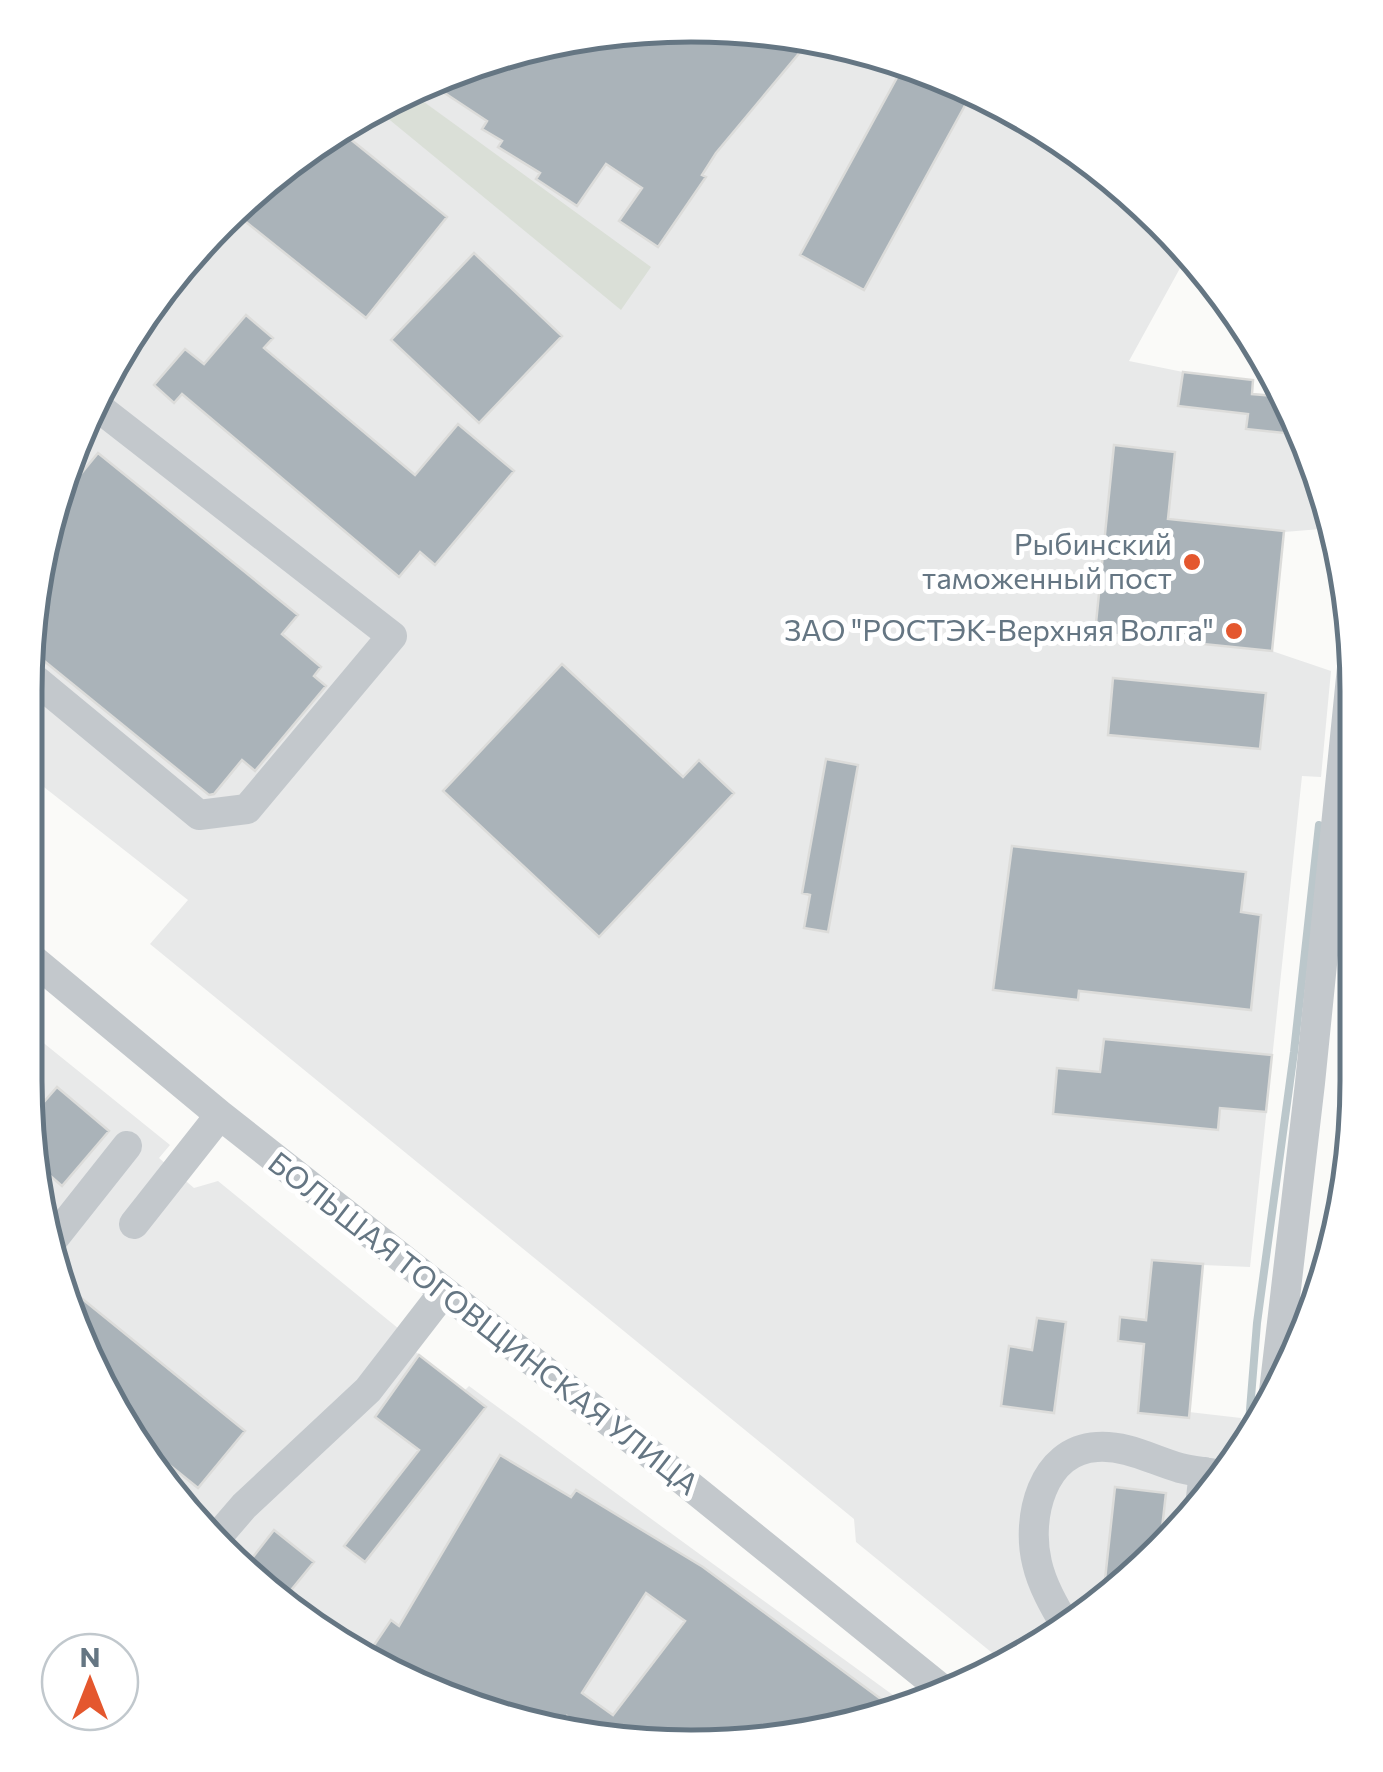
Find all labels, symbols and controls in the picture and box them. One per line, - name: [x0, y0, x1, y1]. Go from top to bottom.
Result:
- place label: Рыбинский таможенный пост: [922, 524, 1172, 595]
- marker: Рыбинский таможенный пост: [1181, 551, 1203, 573]
- place label: ЗАО "РОСТЭК-Верхняя Волга": [784, 610, 1214, 647]
- marker: ЗАО "РОСТЭК-Верхняя Волга": [1223, 620, 1245, 642]
- street label: БОЛЬШАЯ ТОГОВЩИНСКАЯ УЛИЦА: [262, 1143, 707, 1501]
- north arrow: [40, 1632, 140, 1732]
- text: N: [80, 1639, 101, 1673]

